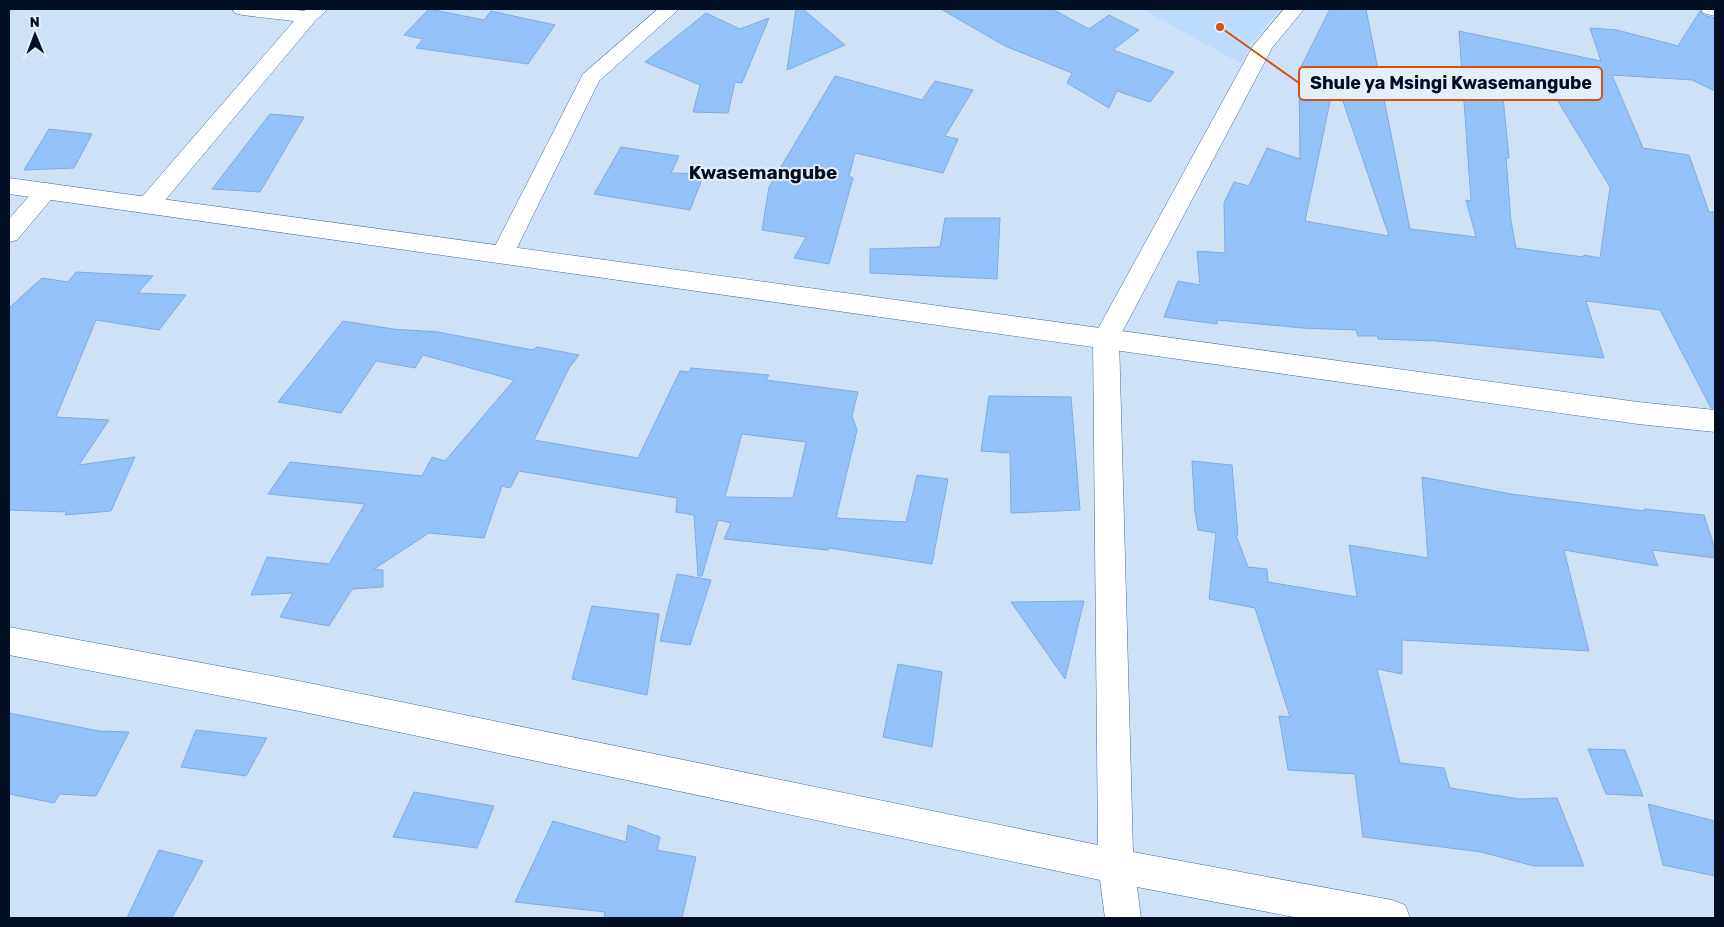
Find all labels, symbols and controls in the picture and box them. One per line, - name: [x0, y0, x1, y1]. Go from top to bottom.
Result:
- north arrow: [10, 10, 60, 60]
- text: N: [30, 14, 40, 31]
- callout: Shule ya Msingi Kwasemangube: [1299, 67, 1602, 100]
- text: Shule ya Msingi Kwasemangube: [1310, 72, 1592, 94]
- district label: Kwasemangube: [689, 161, 837, 184]

